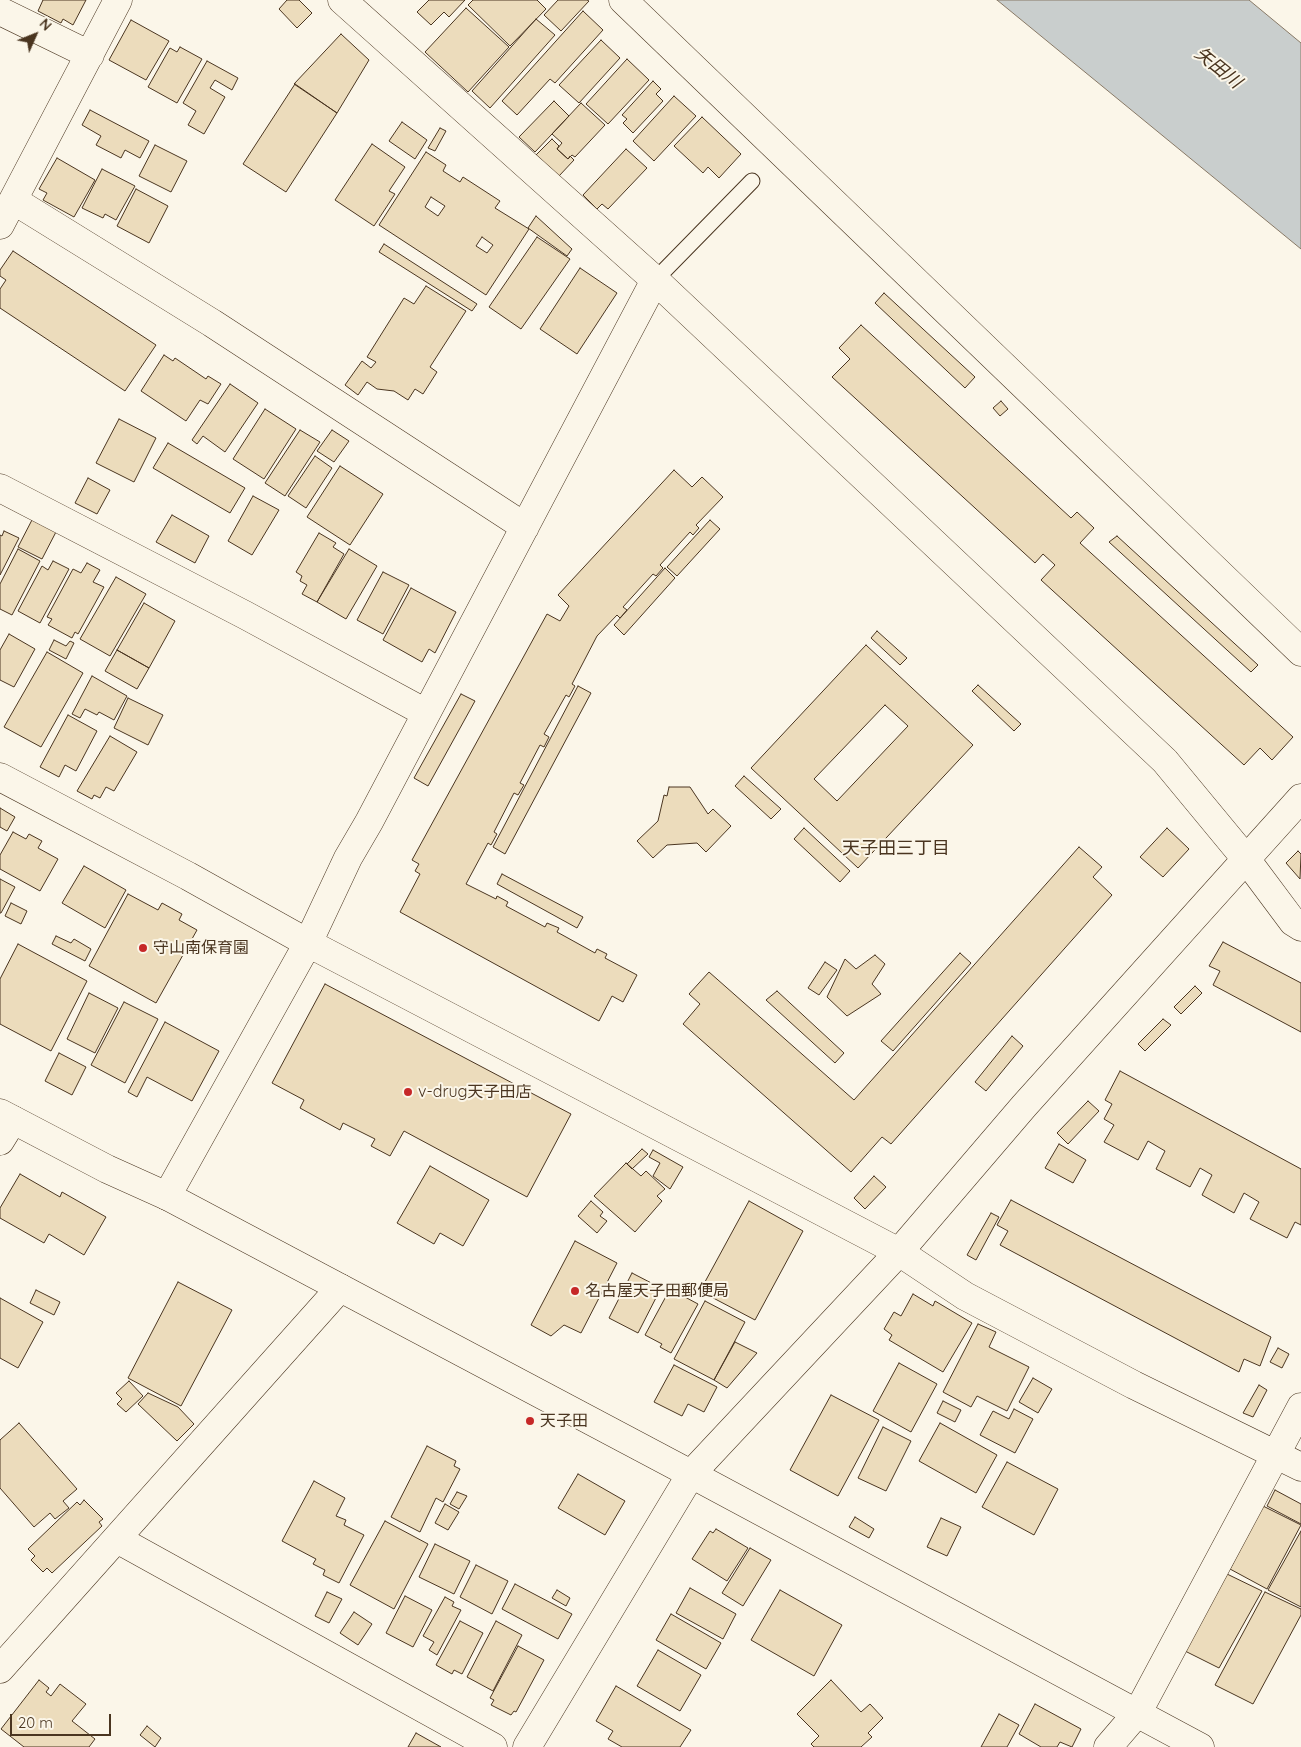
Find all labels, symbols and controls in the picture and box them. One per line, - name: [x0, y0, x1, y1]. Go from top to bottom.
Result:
- north arrow: [10, 10, 60, 60]
- text: N: [36, 15, 56, 35]
- water label: 矢田川: [1190, 43, 1246, 93]
- district label: 天子田三丁目: [842, 838, 950, 860]
- place label: 守山南保育園: [153, 938, 249, 958]
- marker: 守山南保育園: [137, 942, 149, 954]
- place label: v-drug天子田店: [418, 1082, 531, 1102]
- marker: v-drug天子田店: [402, 1086, 414, 1098]
- place label: 名古屋天子田郵便局: [585, 1281, 729, 1301]
- marker: 名古屋天子田郵便局: [569, 1285, 581, 1297]
- place label: 天子田: [540, 1411, 588, 1431]
- marker: 天子田: [524, 1415, 536, 1427]
- scale bar: [12, 1704, 114, 1736]
- text: 20 m: [18, 1713, 53, 1732]

